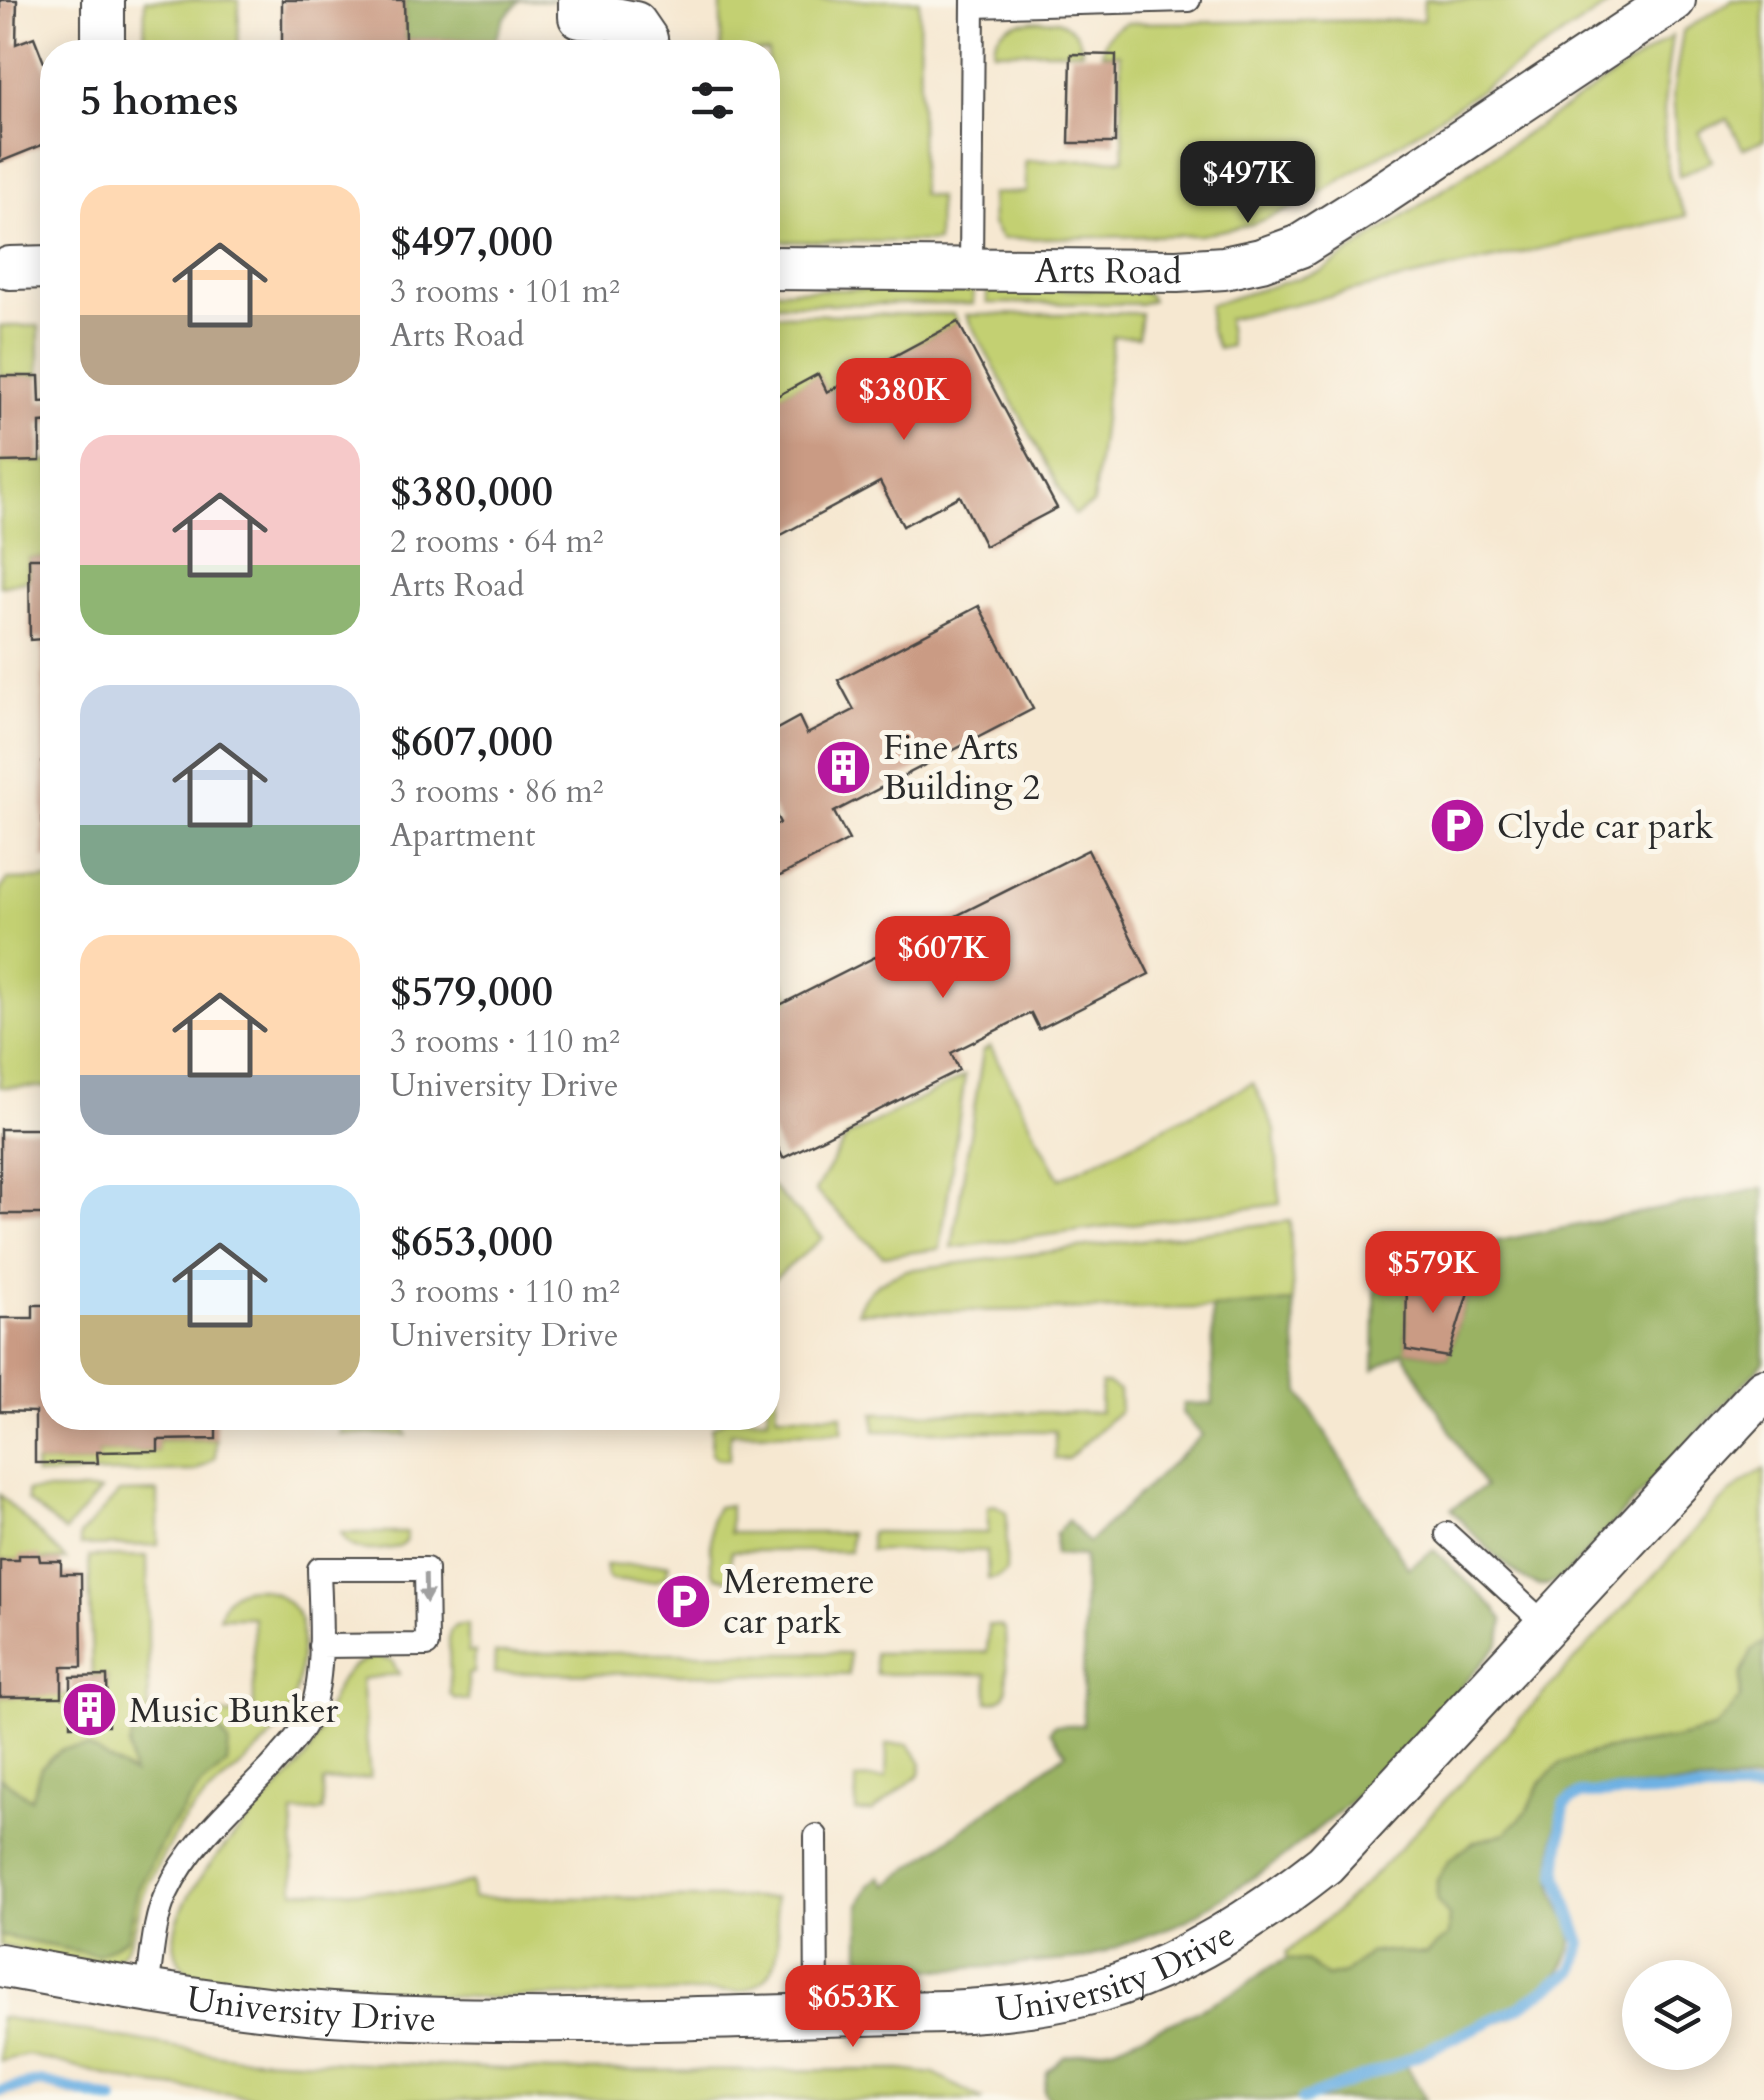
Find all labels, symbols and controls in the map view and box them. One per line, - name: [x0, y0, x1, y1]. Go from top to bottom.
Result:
- text: 5 homes: [80, 72, 238, 129]
- icon: filters: [685, 73, 740, 128]
- pin: $497K: [1178, 141, 1318, 226]
- text: $497K: [1202, 151, 1294, 195]
- text: $497,000: [390, 213, 553, 270]
- icon: home: [160, 225, 280, 345]
- street label: Arts Road: [1034, 247, 1182, 296]
- text: 3 rooms · 101 m²: [390, 270, 620, 314]
- text: Arts Road: [390, 314, 524, 358]
- pin: $380K: [834, 358, 974, 443]
- text: $380K: [858, 368, 950, 412]
- text: $380,000: [390, 463, 553, 520]
- icon: home: [160, 475, 280, 595]
- text: 2 rooms · 64 m²: [390, 520, 603, 564]
- text: Arts Road: [390, 564, 524, 608]
- text: $607,000: [390, 713, 553, 770]
- place label: Fine Arts Building 2: [883, 724, 1040, 812]
- icon: home: [160, 725, 280, 845]
- building icon: Fine Arts Building 2: [814, 737, 874, 797]
- text: 3 rooms · 86 m²: [390, 770, 603, 814]
- parking icon: Clyde car park: [1428, 796, 1488, 856]
- place label: Clyde car park: [1497, 803, 1714, 851]
- text: Apartment: [390, 814, 535, 858]
- pin: $607K: [873, 916, 1013, 1001]
- text: $607K: [897, 926, 989, 970]
- text: $579,000: [390, 963, 553, 1020]
- icon: home: [160, 975, 280, 1095]
- text: 3 rooms · 110 m²: [390, 1020, 620, 1064]
- text: University Drive: [390, 1064, 618, 1108]
- text: $653,000: [390, 1213, 553, 1270]
- icon: home: [160, 1225, 280, 1345]
- pin: $579K: [1363, 1231, 1503, 1316]
- text: $579K: [1387, 1241, 1479, 1285]
- text: 3 rooms · 110 m²: [390, 1270, 620, 1314]
- text: University Drive: [390, 1314, 618, 1358]
- place label: Meremere car park: [723, 1558, 875, 1646]
- parking icon: Meremere car park: [654, 1571, 714, 1631]
- one-way arrow: [419, 1573, 435, 1605]
- building icon: Music Bunker: [60, 1680, 120, 1740]
- place label: Music Bunker: [129, 1687, 339, 1735]
- street label: University Drive: [993, 1911, 1243, 2034]
- map controls: [1622, 1960, 1732, 2070]
- button: layers: [1622, 1960, 1732, 2070]
- pin: $653K: [783, 1965, 923, 2050]
- street label: University Drive: [184, 1975, 437, 2044]
- text: $653K: [807, 1975, 899, 2019]

